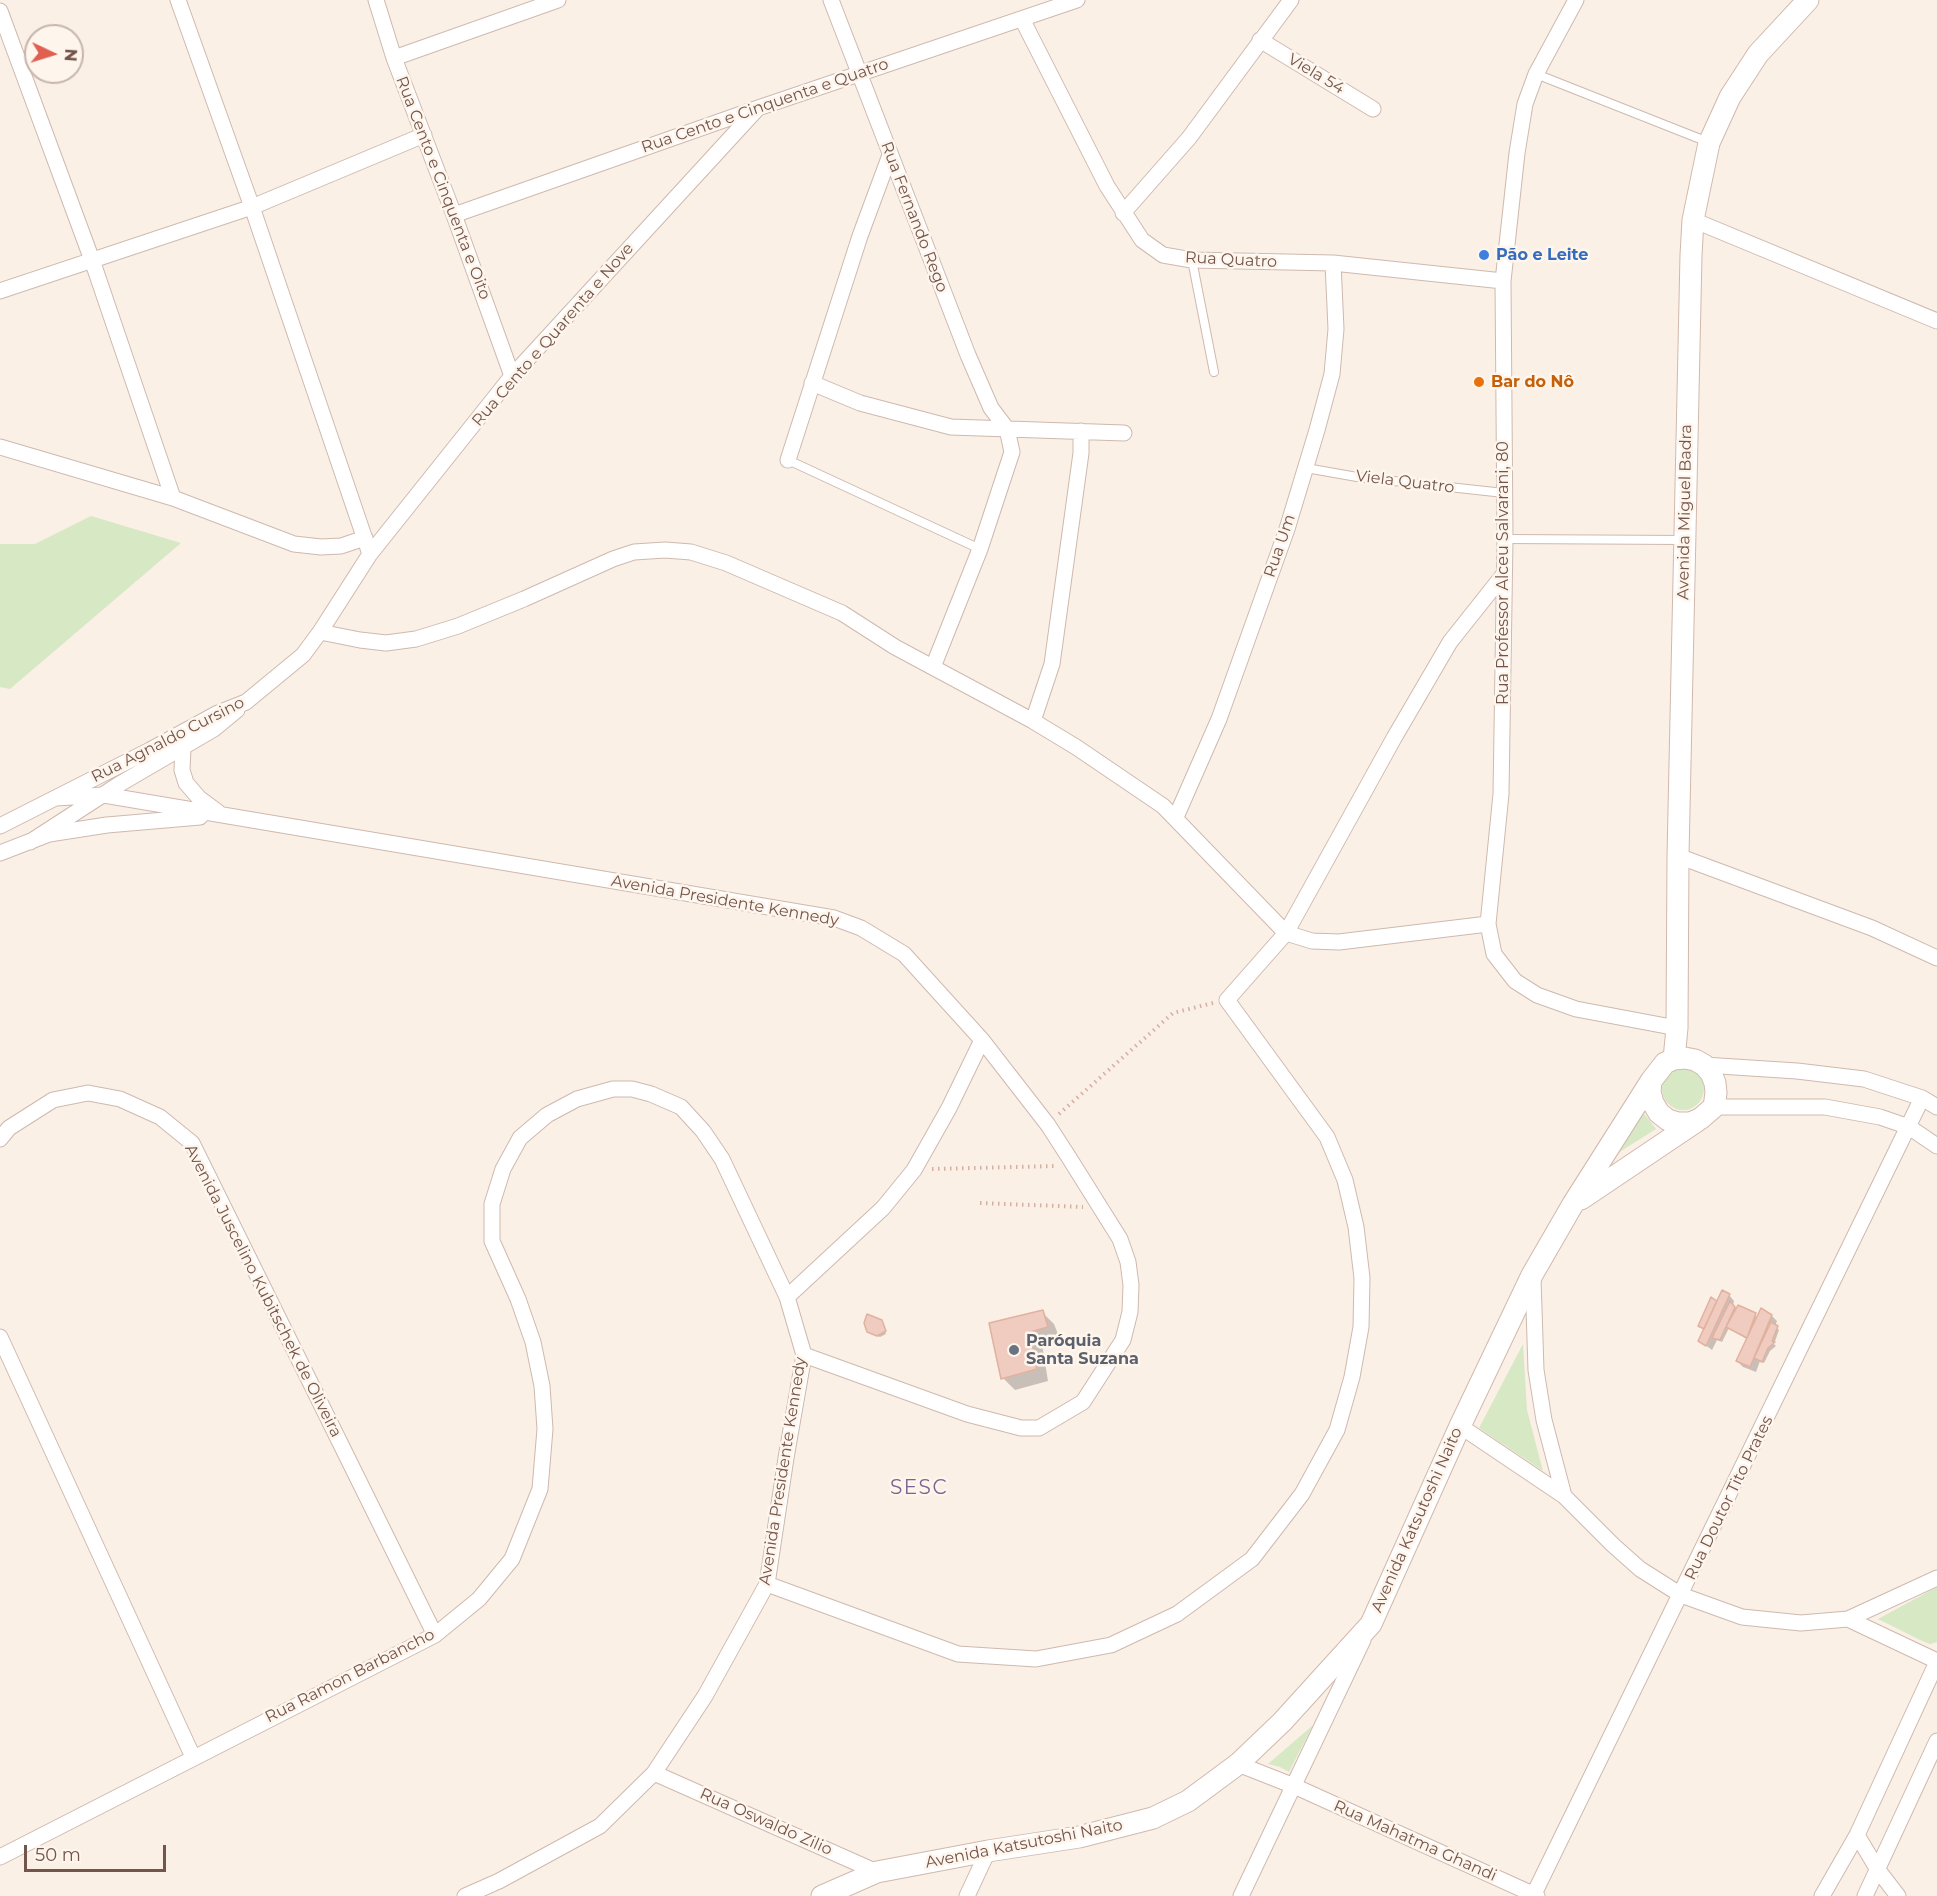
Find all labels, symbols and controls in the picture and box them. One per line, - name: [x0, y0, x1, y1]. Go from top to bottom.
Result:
- north arrow: [24, 24, 84, 84]
- text: N: [61, 48, 80, 62]
- street label: Viela 54: [1284, 50, 1348, 98]
- street label: Rua Cento e Cinquenta e Quatro: [639, 55, 891, 157]
- street label: Rua Cento e Cinquenta e Oito: [391, 74, 495, 302]
- street label: Rua Fernando Rego: [876, 139, 952, 295]
- street label: Rua Cento e Quarenta e Nove: [468, 239, 638, 431]
- place label: Pão e Leite: [1496, 245, 1588, 265]
- street label: Rua Quatro: [1184, 248, 1278, 272]
- marker: Pão e Leite: [1477, 248, 1491, 262]
- place label: Bar do Nô: [1491, 372, 1574, 392]
- marker: Bar do Nô: [1472, 375, 1486, 389]
- street label: Avenida Miguel Badra: [1674, 424, 1696, 600]
- street label: Rua Professor Alceu Salvarani, 80: [1493, 441, 1513, 705]
- street label: Viela Quatro: [1355, 466, 1455, 498]
- street label: Rua Um: [1260, 512, 1300, 580]
- street label: Rua Agnaldo Cursino: [88, 693, 248, 787]
- street label: Avenida Presidente Kennedy: [610, 872, 840, 930]
- street label: Avenida Juscelino Kubitschek de Oliveira: [180, 1141, 346, 1441]
- place label: Paróquia Santa Suzana: [1026, 1331, 1139, 1369]
- marker: Paróquia Santa Suzana: [1007, 1343, 1021, 1357]
- street label: Avenida Presidente Kennedy: [755, 1356, 811, 1586]
- street label: Rua Doutor Tito Prates: [1681, 1413, 1777, 1583]
- street label: Avenida Katsutoshi Naito: [1367, 1424, 1467, 1616]
- district label: SESC: [890, 1476, 948, 1500]
- street label: Rua Ramon Barbancho: [262, 1625, 438, 1727]
- street label: Rua Oswaldo Zilio: [697, 1784, 835, 1860]
- street label: Rua Mahatma Ghandi: [1330, 1796, 1500, 1886]
- street label: Avenida Katsutoshi Naito: [924, 1815, 1124, 1873]
- scale bar: [27, 1833, 170, 1871]
- text: 50 m: [35, 1844, 81, 1866]

